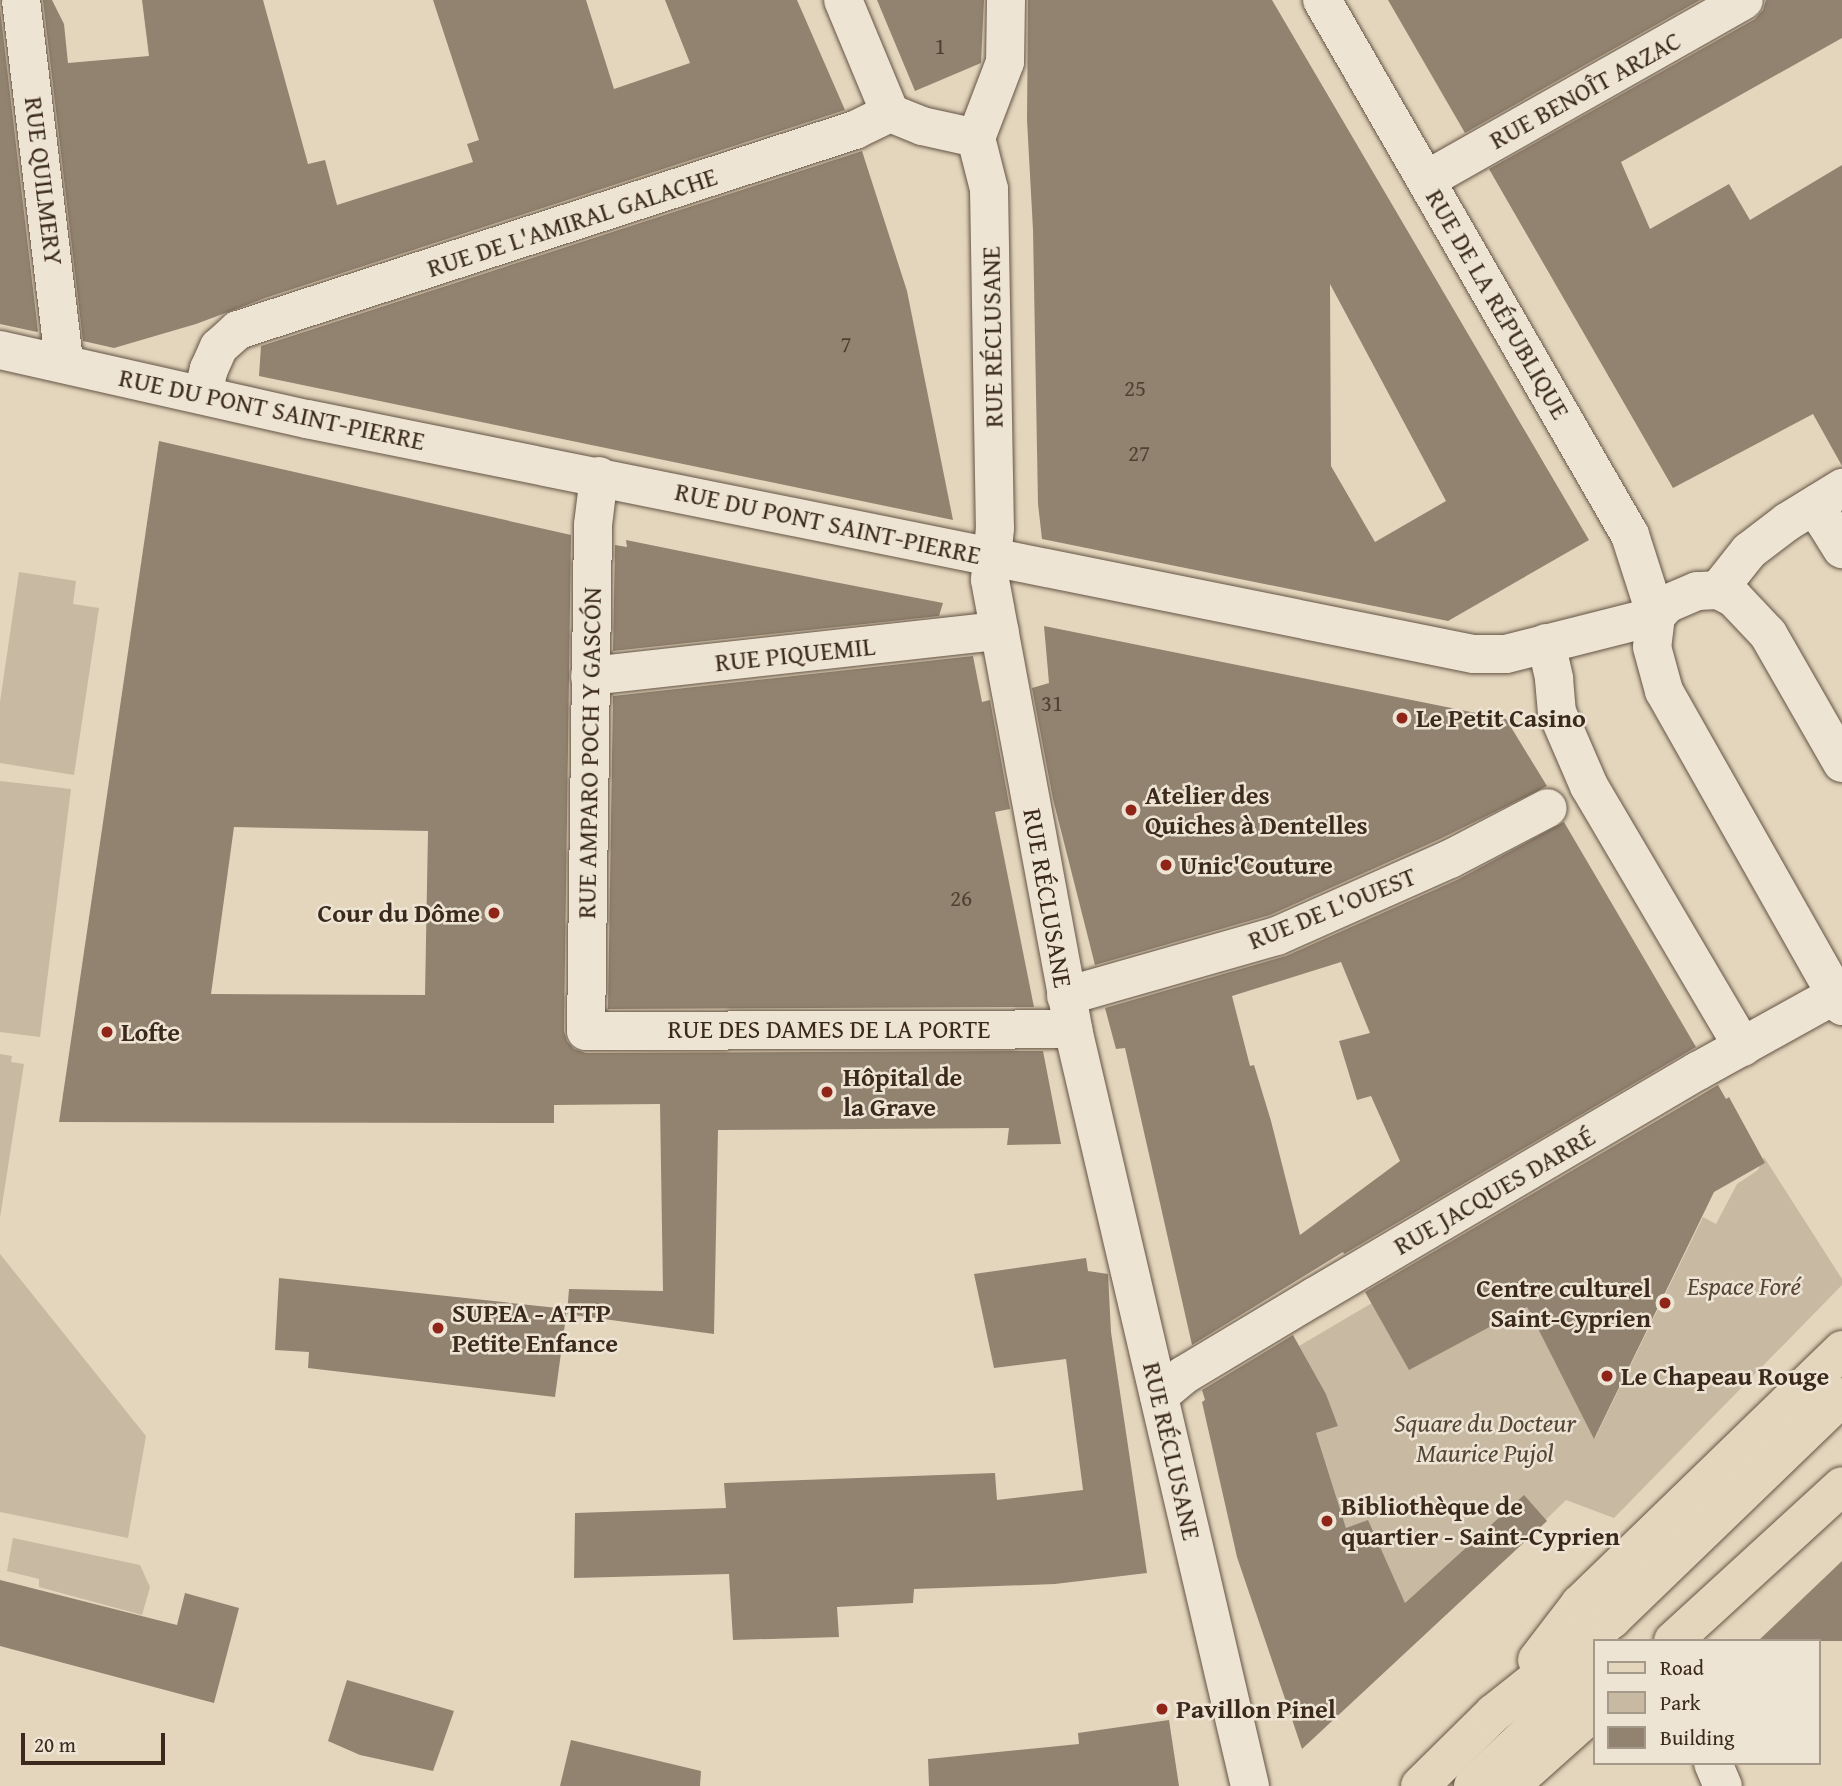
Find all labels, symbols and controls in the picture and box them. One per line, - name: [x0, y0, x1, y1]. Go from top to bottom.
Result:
- street label: RUE BENOÎT ARZAC: [1484, 24, 1686, 156]
- house number: 1: [934, 32, 946, 60]
- street label: RUE QUILMERY: [18, 95, 70, 267]
- street label: RUE DE L'AMIRAL GALACHE: [423, 160, 721, 284]
- street label: RUE DE LA RÉPUBLIQUE: [1419, 183, 1577, 425]
- street label: RUE RÉCLUSANE: [975, 246, 1009, 428]
- house number: 7: [840, 330, 852, 358]
- street label: RUE DU PONT SAINT-PIERRE: [116, 361, 428, 457]
- house number: 25: [1124, 374, 1146, 402]
- house number: 27: [1128, 439, 1150, 467]
- street label: RUE DU PONT SAINT-PIERRE: [672, 475, 984, 571]
- street label: RUE AMPARO POCH Y GASCÓN: [571, 587, 607, 919]
- street label: RUE PIQUEMIL: [713, 630, 877, 678]
- house number: 31: [1041, 689, 1063, 717]
- place label: Le Petit Casino: [1416, 702, 1586, 734]
- marker: Le Petit Casino: [1394, 710, 1410, 726]
- place label: Atelier des Quiches à Dentelles: [1145, 779, 1368, 840]
- marker: Atelier des Quiches à Dentelles: [1123, 802, 1139, 818]
- street label: RUE RÉCLUSANE: [1017, 806, 1079, 990]
- place label: Unic'Couture: [1180, 849, 1333, 881]
- marker: Unic'Couture: [1158, 857, 1174, 873]
- street label: RUE DE L'OUEST: [1243, 860, 1421, 956]
- house number: 26: [950, 884, 972, 912]
- place label: Cour du Dôme: [317, 897, 480, 929]
- marker: Cour du Dôme: [486, 905, 502, 921]
- street label: RUE DES DAMES DE LA PORTE: [668, 1013, 990, 1045]
- place label: Lofte: [121, 1016, 180, 1048]
- marker: Lofte: [99, 1024, 115, 1040]
- place label: Hôpital de la Grave: [843, 1061, 962, 1122]
- marker: Hôpital de la Grave: [817, 1082, 837, 1102]
- street label: RUE JACQUES DARRÉ: [1388, 1121, 1600, 1261]
- park label: Espace Foré: [1687, 1270, 1801, 1302]
- place label: Centre culturel Saint-Cyprien: [1476, 1272, 1651, 1334]
- marker: Centre culturel Saint-Cyprien: [1657, 1295, 1673, 1311]
- place label: SUPEA - ATTP Petite Enfance: [452, 1297, 618, 1358]
- marker: SUPEA - ATTP Petite Enfance: [430, 1320, 446, 1336]
- street label: RUE RÉCLUSANE: [1136, 1359, 1208, 1543]
- place label: Le Chapeau Rouge: [1621, 1360, 1829, 1392]
- marker: Le Chapeau Rouge: [1599, 1368, 1615, 1384]
- park label: Square du Docteur Maurice Pujol: [1394, 1407, 1576, 1468]
- place label: Bibliothèque de quartier - Saint-Cyprien: [1341, 1490, 1620, 1552]
- marker: Bibliothèque de quartier - Saint-Cyprien: [1319, 1513, 1335, 1529]
- legend: [1594, 1639, 1821, 1765]
- text: Road: [1660, 1652, 1704, 1683]
- text: Park: [1660, 1687, 1701, 1718]
- place label: Pavillon Pinel: [1176, 1693, 1336, 1725]
- marker: Pavillon Pinel: [1154, 1701, 1170, 1717]
- scale bar: [24, 1720, 168, 1764]
- text: Building: [1660, 1722, 1734, 1753]
- text: 20 m: [34, 1729, 76, 1760]

